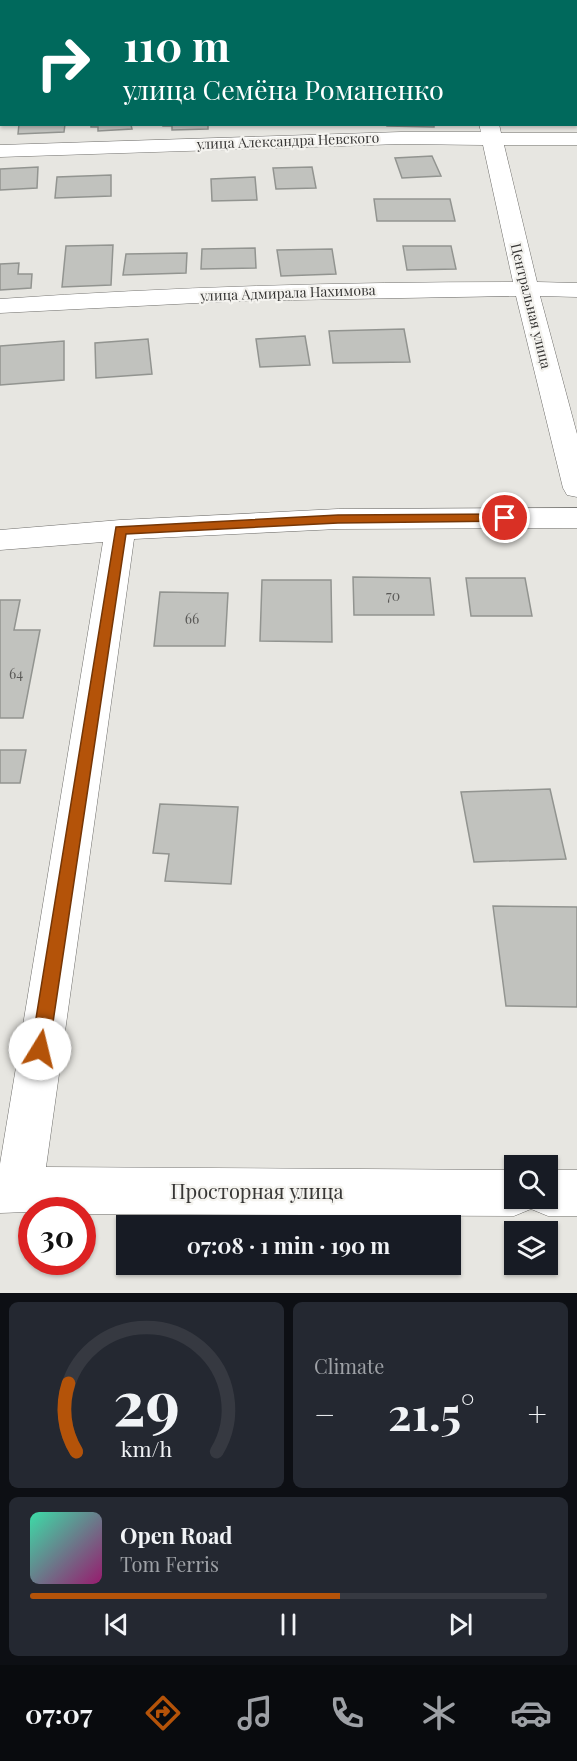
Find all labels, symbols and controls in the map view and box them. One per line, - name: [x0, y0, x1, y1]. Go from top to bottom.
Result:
- text: 110 m: [123, 17, 230, 73]
- icon: right: [24, 24, 102, 102]
- text: улица Семёна Романенко: [123, 71, 444, 107]
- street label: улица Александра Невского: [195, 128, 380, 153]
- street label: Центральная улица: [507, 241, 556, 371]
- street label: улица Адмирала Нахимова: [199, 280, 376, 305]
- pin: [479, 492, 530, 543]
- icon: arrive: [488, 501, 521, 534]
- house number: 70: [386, 586, 400, 605]
- house number: 66: [185, 609, 199, 628]
- house number: 64: [9, 664, 23, 683]
- position arrow: [8, 1017, 72, 1081]
- map controls: [504, 1155, 558, 1275]
- button: search: [504, 1155, 558, 1209]
- street label: Просторная улица: [171, 1177, 343, 1204]
- speed limit sign: 30: [18, 1197, 96, 1275]
- button: layers: [504, 1221, 558, 1275]
- text: 07:08 · 1 min · 190 m: [187, 1230, 390, 1260]
- text: Climate: [314, 1352, 384, 1379]
- text: 29: [113, 1358, 180, 1442]
- text: 21.5°: [388, 1382, 475, 1442]
- text: −: [314, 1391, 335, 1435]
- text: +: [528, 1391, 547, 1435]
- text: km/h: [121, 1434, 173, 1462]
- text: Open Road: [120, 1520, 232, 1550]
- text: Tom Ferris: [120, 1550, 219, 1577]
- icon: previous: [100, 1608, 133, 1641]
- icon: pause: [272, 1608, 305, 1641]
- icon: next: [444, 1608, 477, 1641]
- icon: directions: [142, 1692, 184, 1734]
- icon: music: [234, 1692, 276, 1734]
- icon: phone: [326, 1692, 368, 1734]
- icon: climate: [418, 1692, 460, 1734]
- icon: car: [510, 1692, 552, 1734]
- text: 07:07: [25, 1695, 92, 1731]

